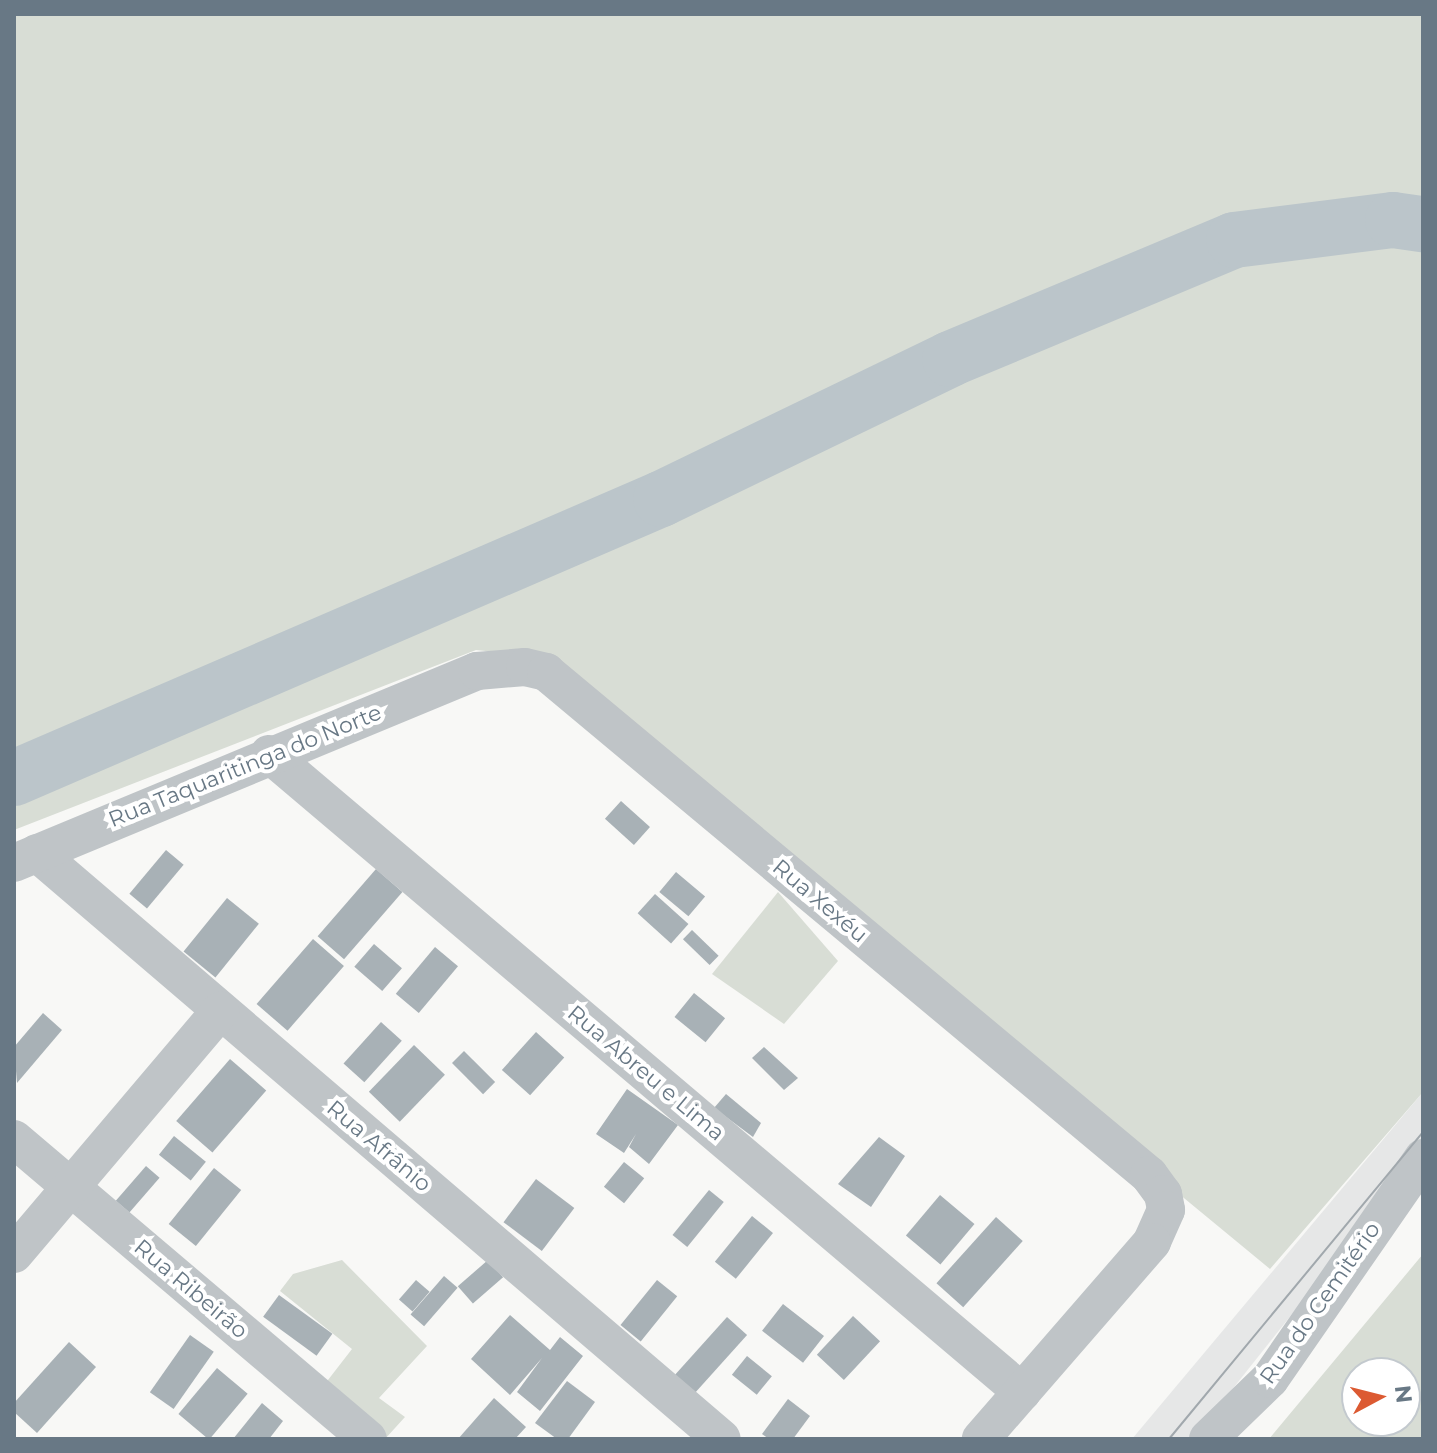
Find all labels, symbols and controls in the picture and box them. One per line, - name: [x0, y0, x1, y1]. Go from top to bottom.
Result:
- street label: Rua Taquaritinga do Norte: [105, 699, 385, 833]
- street label: Rua Xexéu: [767, 854, 873, 948]
- street label: Rua Abreu e Lima: [562, 1000, 730, 1146]
- street label: Rua Afrânio: [321, 1095, 437, 1197]
- street label: Rua do Cemitério: [1254, 1217, 1386, 1389]
- street label: Rua Ribeirão: [129, 1234, 253, 1344]
- north arrow: [1341, 1357, 1421, 1437]
- text: N: [1389, 1384, 1418, 1405]

